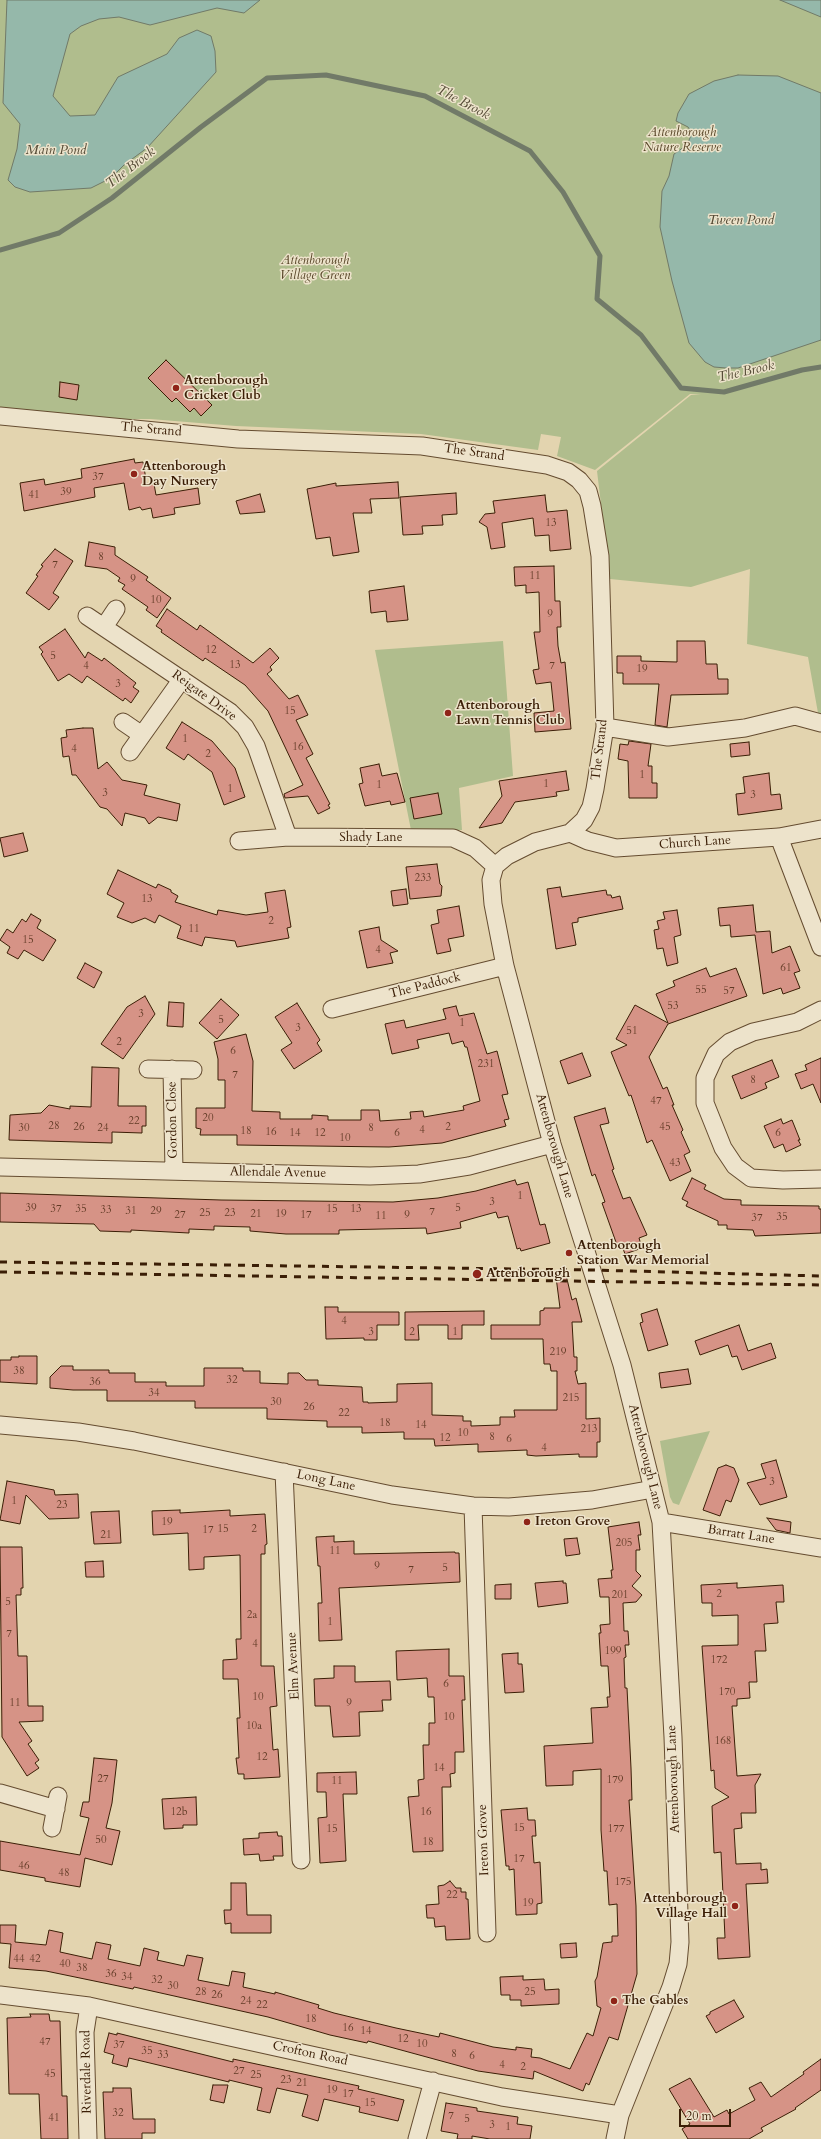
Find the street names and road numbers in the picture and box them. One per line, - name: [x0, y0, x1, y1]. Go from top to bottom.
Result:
- street label: The Strand: [120, 420, 182, 440]
- street label: The Strand: [443, 441, 505, 465]
- street label: Reigate Drive: [169, 667, 239, 725]
- street label: The Strand: [589, 719, 611, 781]
- street label: Shady Lane: [339, 830, 403, 846]
- street label: Church Lane: [658, 833, 732, 853]
- street label: The Paddock: [388, 970, 462, 1002]
- street label: Gordon Close: [165, 1081, 181, 1159]
- street label: Attenborough Lane: [532, 1092, 576, 1200]
- street label: Allendale Avenue: [230, 1164, 326, 1182]
- street label: Attenborough Lane: [624, 1403, 666, 1511]
- street label: Long Lane: [295, 1467, 357, 1495]
- street label: Barratt Lane: [706, 1522, 776, 1548]
- street label: Elm Avenue: [284, 1632, 304, 1700]
- street label: Attenborough Lane: [664, 1725, 684, 1833]
- street label: Ireton Grove: [475, 1804, 493, 1876]
- street label: Riverdale Road: [78, 2030, 96, 2114]
- street label: Crofton Road: [271, 2038, 349, 2070]

